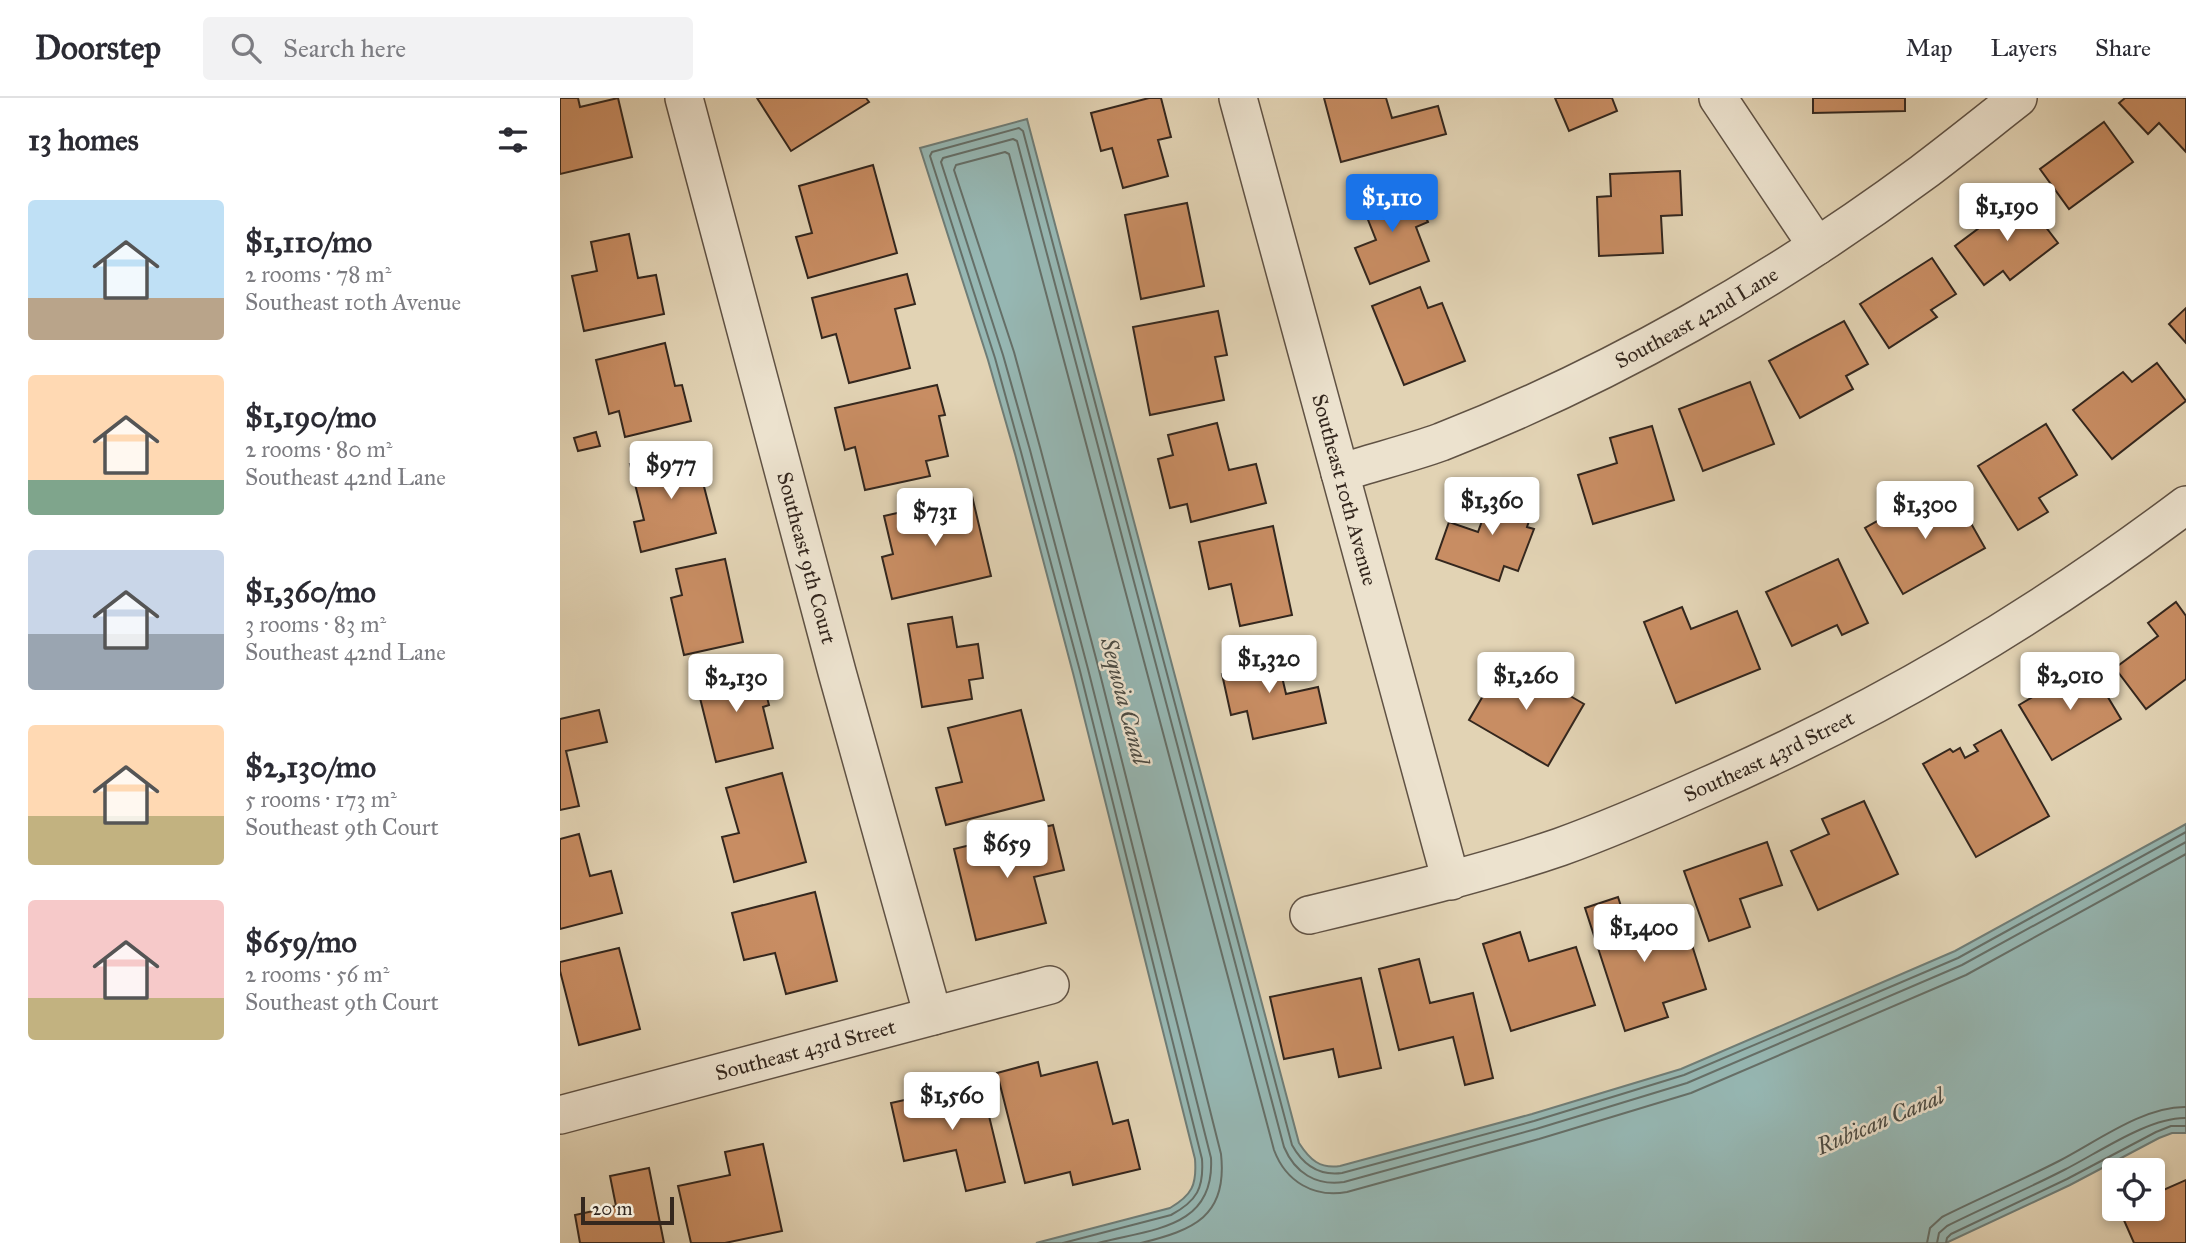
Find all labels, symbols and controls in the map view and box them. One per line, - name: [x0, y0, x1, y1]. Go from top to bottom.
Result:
- search box: [203, 17, 693, 80]
- text: Doorstep: [35, 28, 161, 68]
- icon: search: [227, 29, 265, 67]
- text: Search here: [283, 32, 406, 64]
- text: Map: [1906, 33, 1953, 63]
- text: Layers: [1991, 33, 2057, 63]
- text: Share: [2095, 33, 2151, 63]
- icon: filters: [494, 121, 532, 159]
- text: 13 homes: [28, 122, 139, 158]
- pin: $1,110: [1335, 174, 1449, 234]
- text: $1,110: [1362, 183, 1422, 211]
- pin: $1,190: [1950, 184, 2064, 243]
- text: $1,190: [1975, 192, 2039, 220]
- text: $1,110/mo: [245, 224, 372, 260]
- icon: home: [84, 228, 168, 312]
- text: 2 rooms · 78 m²: [245, 260, 391, 288]
- street label: Southeast 42nd Lane: [1611, 261, 1783, 374]
- text: Southeast 10th Avenue: [245, 288, 461, 316]
- street label: Southeast 10th Avenue: [1306, 391, 1383, 589]
- text: $1,190/mo: [245, 399, 376, 435]
- icon: home: [84, 403, 168, 487]
- text: 2 rooms · 80 m²: [245, 435, 392, 463]
- pin: $977: [630, 442, 712, 501]
- text: $977: [646, 450, 696, 478]
- text: Southeast 42nd Lane: [245, 463, 446, 491]
- street label: Southeast 9th Court: [771, 469, 842, 647]
- pin: $1,360: [1435, 478, 1549, 537]
- pin: $1,300: [1868, 482, 1982, 541]
- text: $1,360: [1460, 486, 1524, 514]
- pin: $731: [894, 489, 976, 548]
- text: $1,300: [1893, 490, 1957, 518]
- text: $731: [913, 497, 957, 525]
- text: $1,360/mo: [245, 574, 376, 610]
- icon: home: [84, 578, 168, 662]
- text: 3 rooms · 83 m²: [245, 610, 386, 638]
- water label: Sequoia Canal: [1094, 633, 1156, 769]
- pin: $1,320: [1212, 636, 1326, 695]
- text: Southeast 42nd Lane: [245, 638, 446, 666]
- text: $1,320: [1238, 644, 1300, 672]
- pin: $1,260: [1469, 652, 1583, 712]
- pin: $2,010: [2013, 652, 2127, 712]
- pin: $2,130: [679, 654, 793, 714]
- text: $1,260: [1493, 661, 1559, 689]
- text: $2,010: [2036, 661, 2104, 689]
- text: $2,130: [704, 663, 768, 691]
- street label: Southeast 43rd Street: [1680, 704, 1859, 808]
- text: $2,130/mo: [245, 749, 376, 785]
- icon: home: [84, 753, 168, 837]
- text: 5 rooms · 173 m²: [245, 785, 397, 813]
- text: Southeast 9th Court: [245, 813, 439, 841]
- pin: $659: [966, 820, 1048, 880]
- text: $659: [983, 829, 1031, 857]
- pin: $1,400: [1587, 904, 1701, 964]
- text: $1,400: [1610, 913, 1678, 941]
- text: $659/mo: [245, 924, 357, 960]
- icon: home: [84, 928, 168, 1012]
- text: 2 rooms · 56 m²: [245, 960, 389, 988]
- text: Southeast 9th Court: [245, 988, 439, 1016]
- street label: Southeast 43rd Street: [713, 1013, 899, 1086]
- pin: $1,560: [895, 1072, 1009, 1132]
- text: $1,560: [920, 1081, 984, 1109]
- water label: Rubican Canal: [1811, 1081, 1950, 1161]
- map controls: [2102, 1158, 2165, 1221]
- button: locate: [2102, 1158, 2165, 1221]
- scale bar: [581, 1194, 674, 1226]
- text: 20 m: [592, 1197, 633, 1220]

